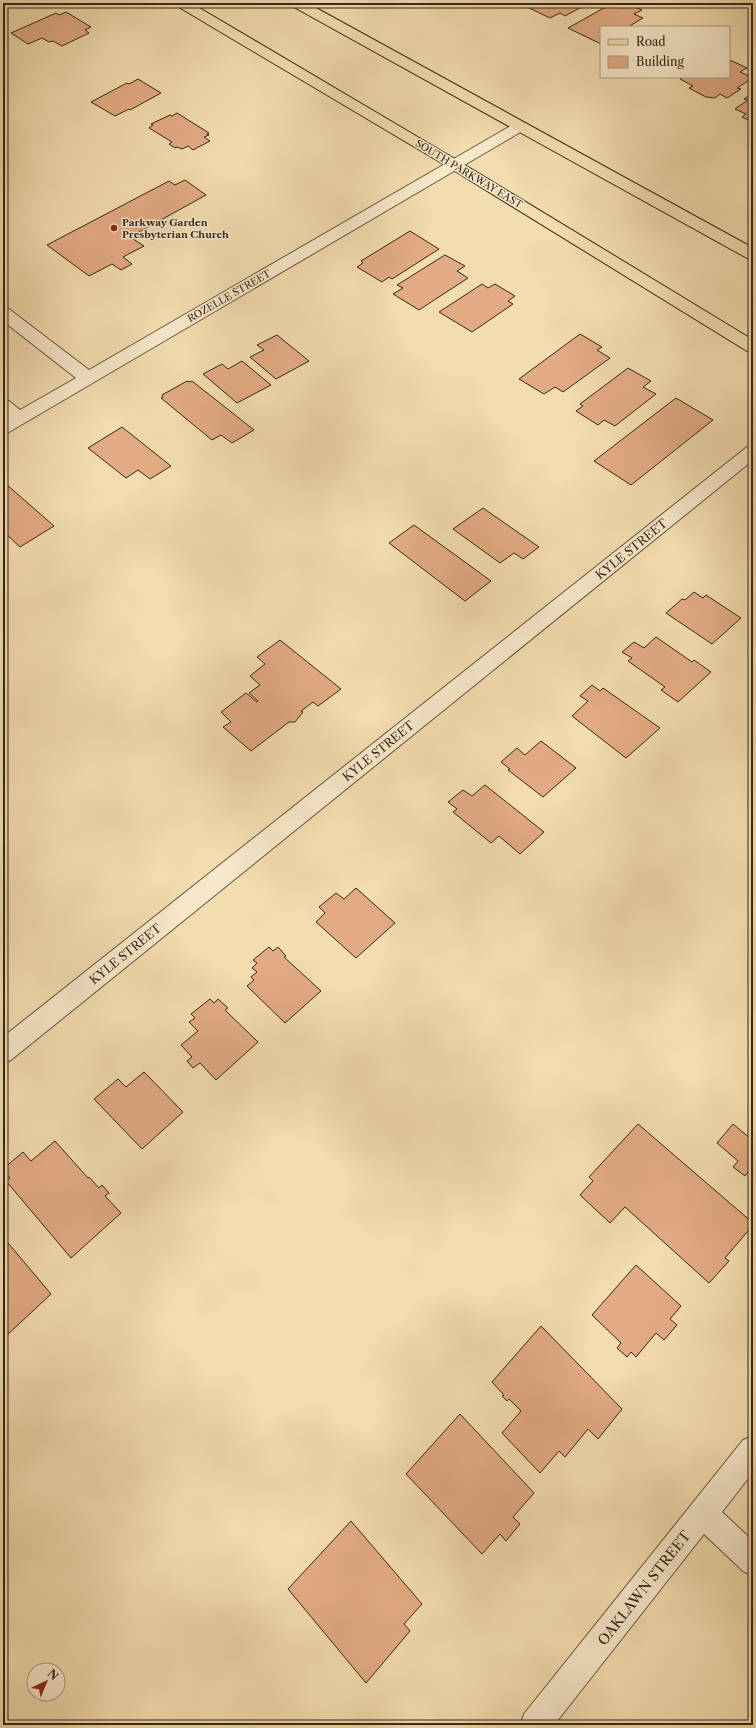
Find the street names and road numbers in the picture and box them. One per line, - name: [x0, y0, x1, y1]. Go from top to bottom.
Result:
- street label: SOUTH PARKWAY EAST: [413, 137, 526, 212]
- street label: ROZELLE STREET: [185, 267, 273, 325]
- street label: KYLE STREET: [592, 516, 670, 582]
- street label: KYLE STREET: [339, 718, 417, 784]
- street label: KYLE STREET: [86, 921, 164, 987]
- street label: OAKLAWN STREET: [594, 1527, 695, 1649]

